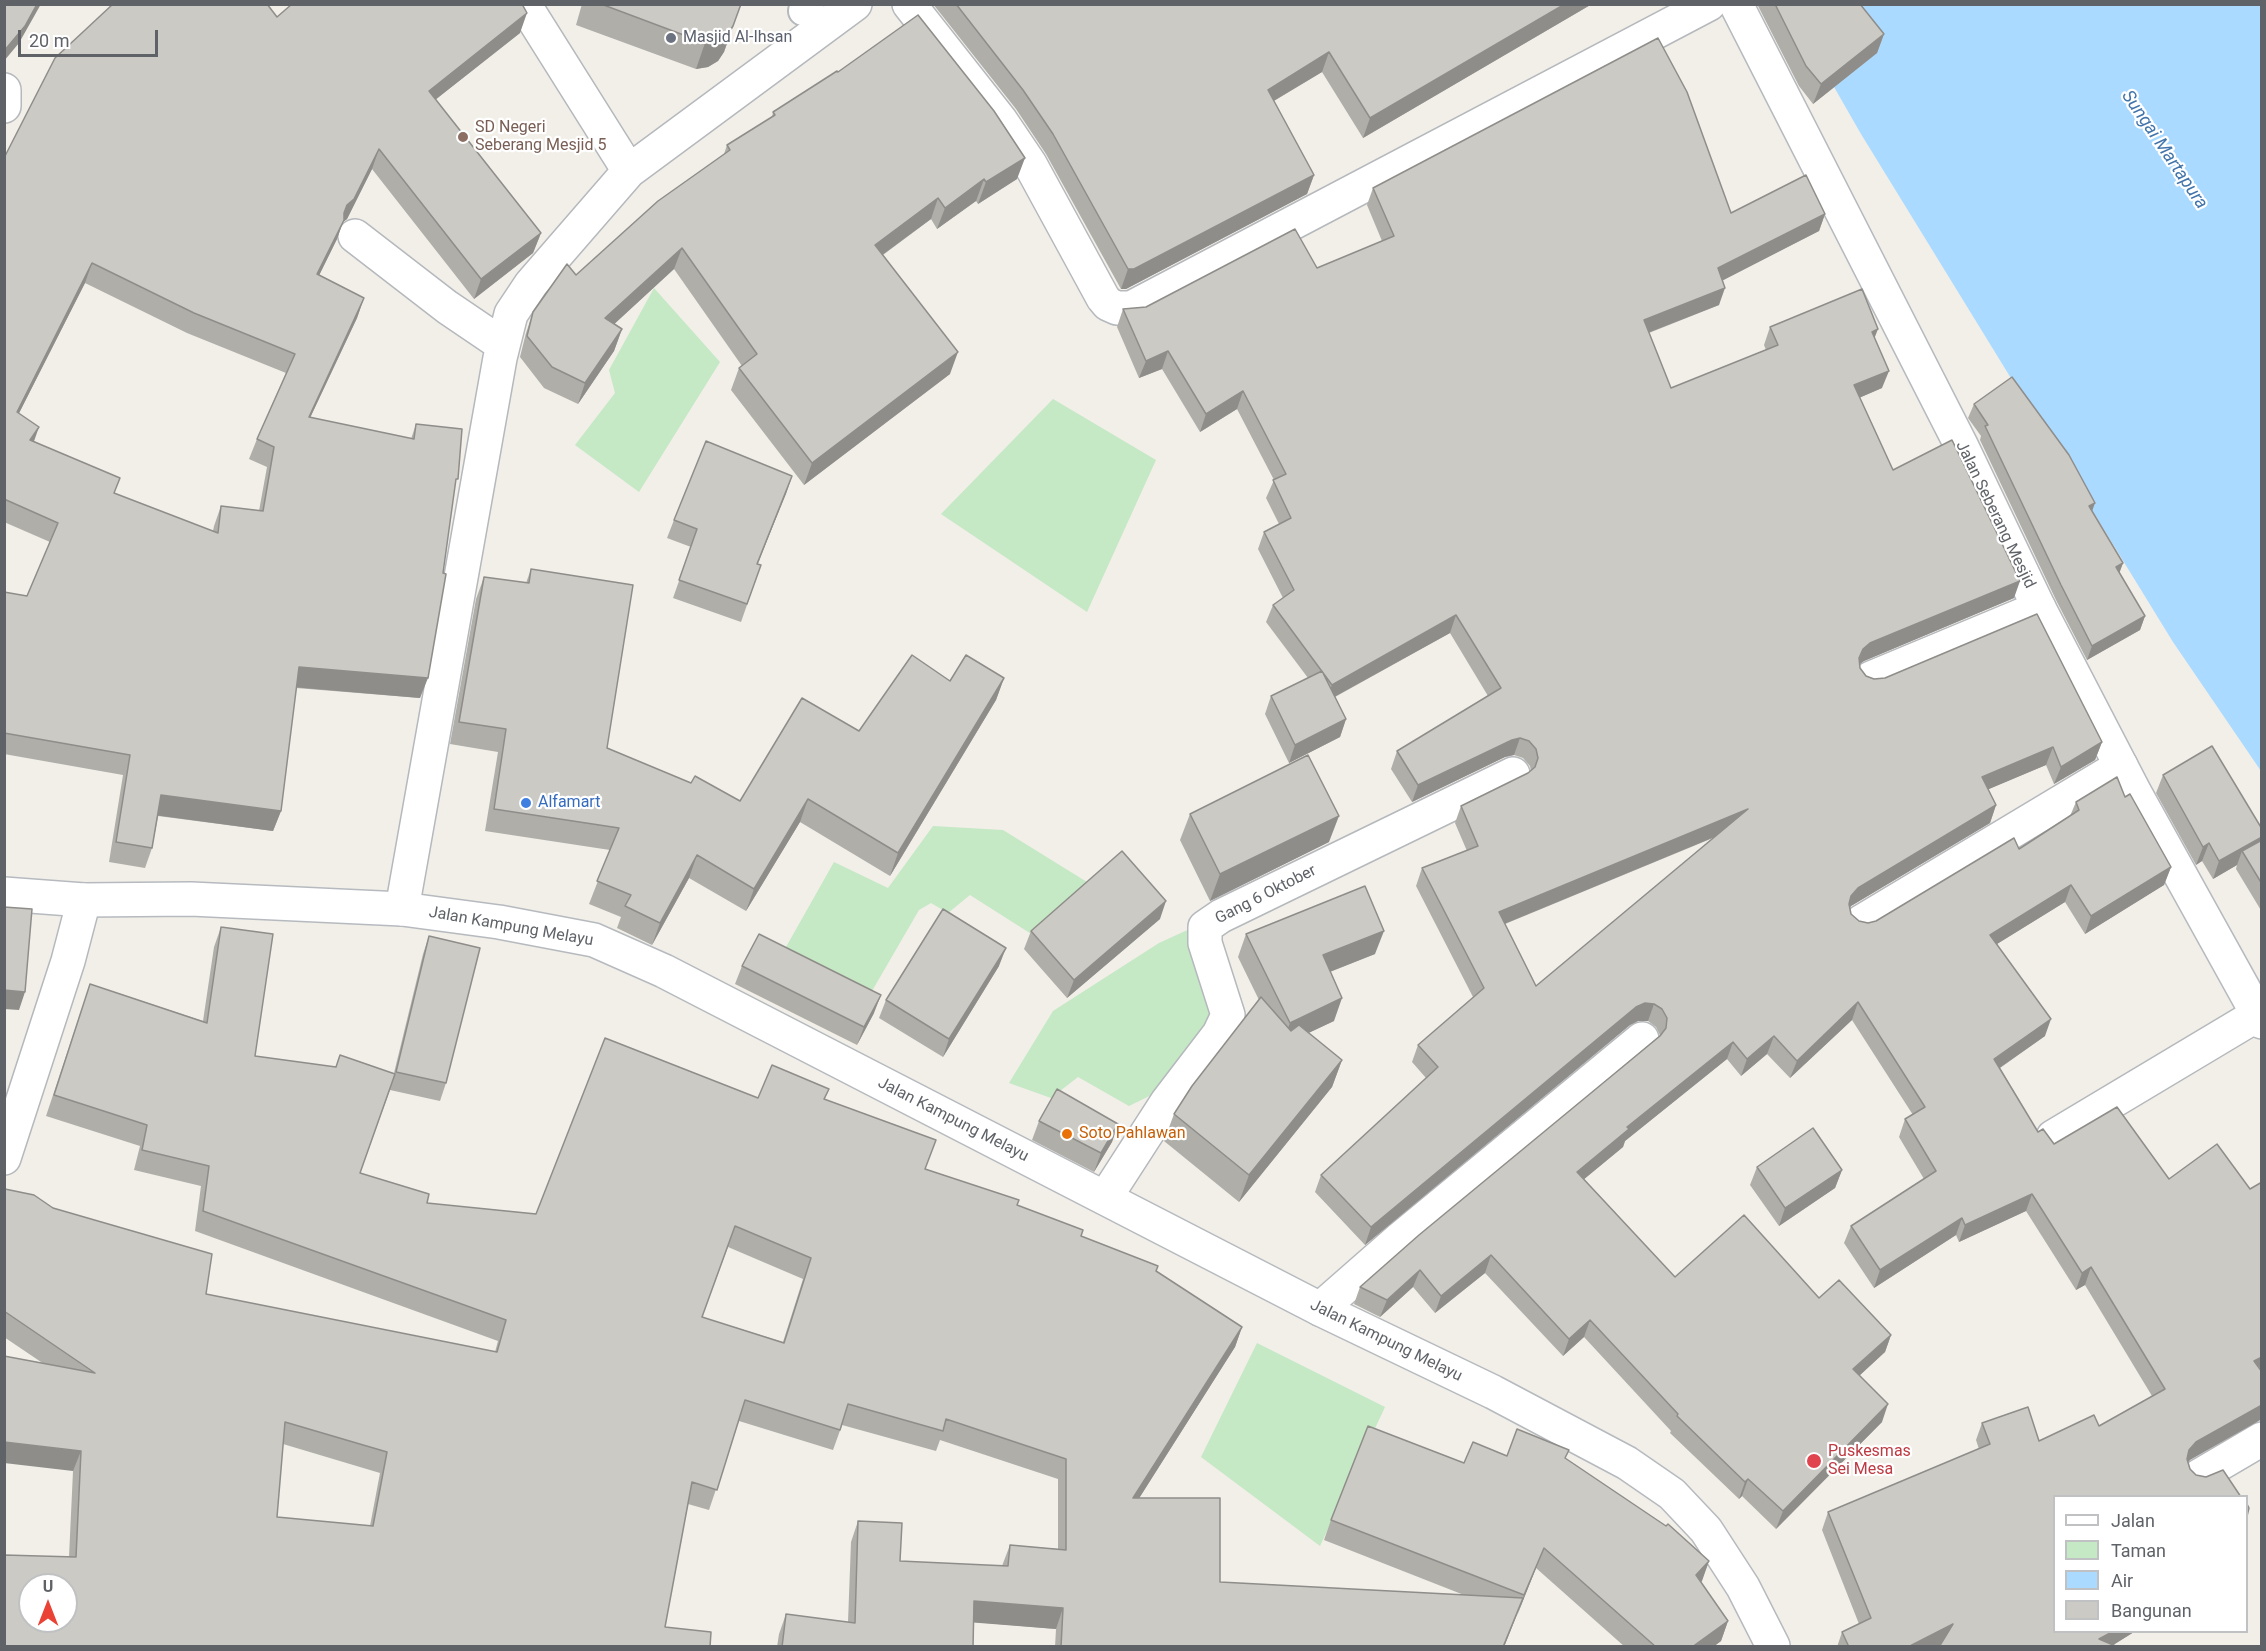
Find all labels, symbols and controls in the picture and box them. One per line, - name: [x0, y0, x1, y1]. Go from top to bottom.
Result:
- scale bar: [21, 18, 160, 56]
- place label: Masjid Al-Ihsan: [683, 28, 792, 48]
- text: 20 m: [29, 30, 69, 51]
- marker: Masjid Al-Ihsan: [664, 31, 678, 45]
- water label: Sungai Martapura: [2116, 87, 2212, 213]
- place label: SD Negeri Seberang Mesjid 5: [475, 118, 606, 156]
- marker: SD Negeri Seberang Mesjid 5: [456, 130, 470, 144]
- street label: Jalan Seberang Mesjid: [1951, 438, 2039, 592]
- place label: Alfamart: [538, 793, 600, 813]
- marker: Alfamart: [519, 796, 533, 810]
- street label: Gang 6 Oktober: [1212, 861, 1320, 929]
- street label: Jalan Kampung Melayu: [427, 903, 595, 951]
- street label: Jalan Kampung Melayu: [874, 1074, 1032, 1166]
- place label: Soto Pahlawan: [1079, 1124, 1185, 1144]
- marker: Soto Pahlawan: [1060, 1127, 1074, 1141]
- street label: Jalan Kampung Melayu: [1307, 1296, 1465, 1386]
- place label: Puskesmas Sei Mesa: [1828, 1442, 1911, 1480]
- marker: Puskesmas Sei Mesa: [1805, 1452, 1823, 1470]
- legend: [2053, 1495, 2248, 1633]
- text: Jalan: [2111, 1510, 2155, 1531]
- text: Taman: [2111, 1540, 2166, 1561]
- text: Air: [2111, 1570, 2133, 1591]
- north arrow: [18, 1573, 78, 1633]
- text: U: [43, 1577, 53, 1596]
- text: Bangunan: [2111, 1600, 2192, 1621]

